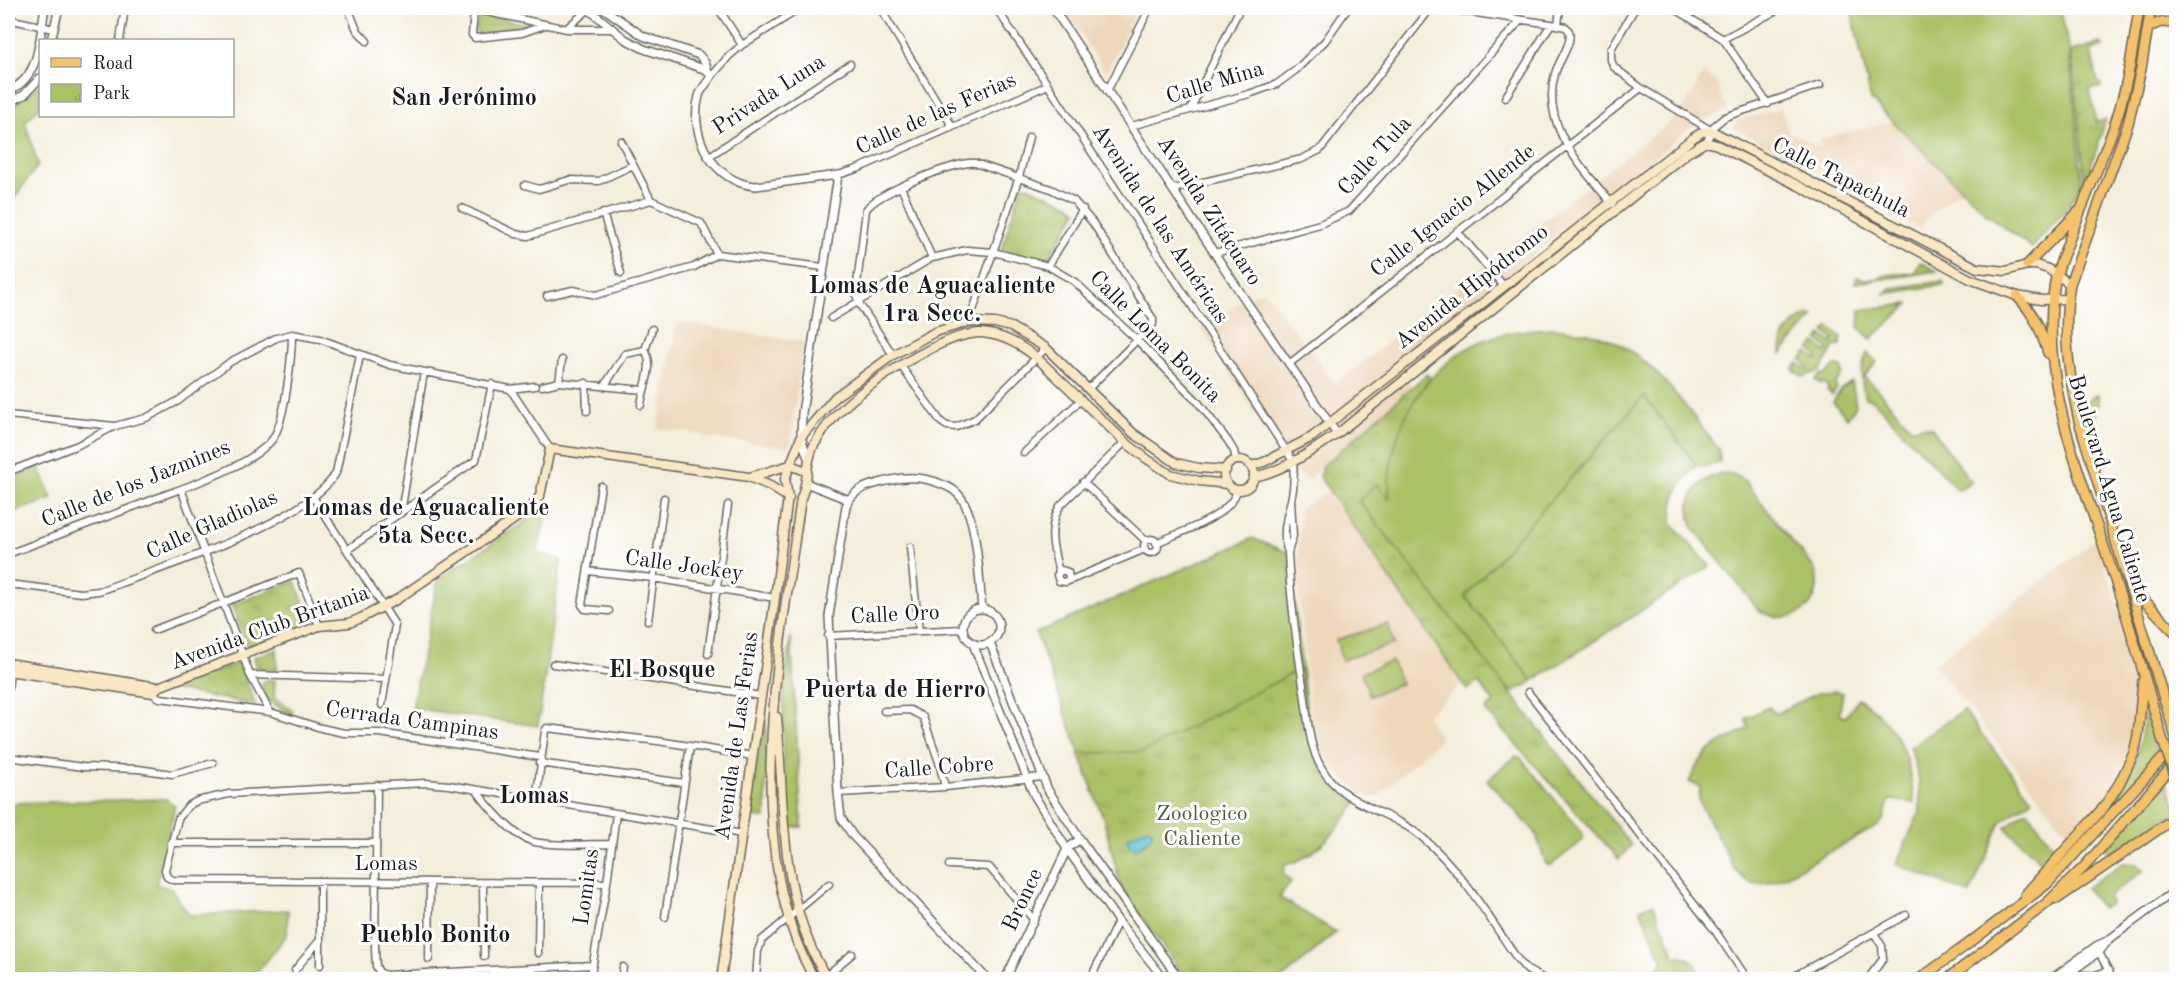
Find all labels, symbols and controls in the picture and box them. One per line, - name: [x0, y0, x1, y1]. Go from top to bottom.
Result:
- legend: [39, 39, 234, 117]
- street label: Privada Luna: [709, 50, 829, 139]
- text: Road: [93, 55, 133, 73]
- street label: Calle Mina: [1164, 58, 1267, 108]
- street label: Calle de las Ferias: [853, 69, 1019, 159]
- text: Park: [93, 85, 130, 103]
- district label: San Jerónimo: [391, 87, 537, 111]
- street label: Calle Tula: [1334, 112, 1416, 200]
- street label: Avenida de las Américas: [1088, 121, 1232, 327]
- street label: Avenida Zitácuaro: [1153, 132, 1265, 290]
- street label: Calle Tapachula: [1768, 134, 1914, 222]
- street label: Calle Ignacio Allende: [1367, 140, 1539, 282]
- street label: Avenida Hipódromo: [1391, 221, 1553, 353]
- street label: Calle Loma Bonita: [1085, 267, 1225, 407]
- district label: Lomas de Aguacaliente 1ra Secc.: [808, 275, 1056, 327]
- street label: Boulevard Agua Caliente: [2064, 372, 2154, 606]
- street label: Calle de los Jazmines: [38, 436, 234, 532]
- street label: Calle Gladiolas: [143, 486, 281, 564]
- district label: Lomas de Aguacaliente 5ta Secc.: [302, 497, 550, 549]
- street label: Calle Jockey: [623, 547, 745, 585]
- street label: Avenida Club Britania: [168, 582, 372, 674]
- street label: Calle Oro: [850, 602, 940, 628]
- street label: Avenida de Las Ferias: [711, 630, 763, 842]
- district label: El Bosque: [608, 659, 716, 683]
- district label: Puerta de Hierro: [804, 679, 986, 703]
- street label: Cerrada Campinas: [324, 698, 500, 744]
- street label: Calle Cobre: [883, 753, 995, 783]
- district label: Lomas: [499, 785, 569, 809]
- park label: Zoologico Caliente: [1156, 803, 1248, 850]
- street label: Lomitas: [571, 847, 603, 927]
- street label: Lomas: [354, 853, 418, 875]
- street label: Bronce: [999, 865, 1047, 935]
- district label: Pueblo Bonito: [360, 924, 510, 948]

